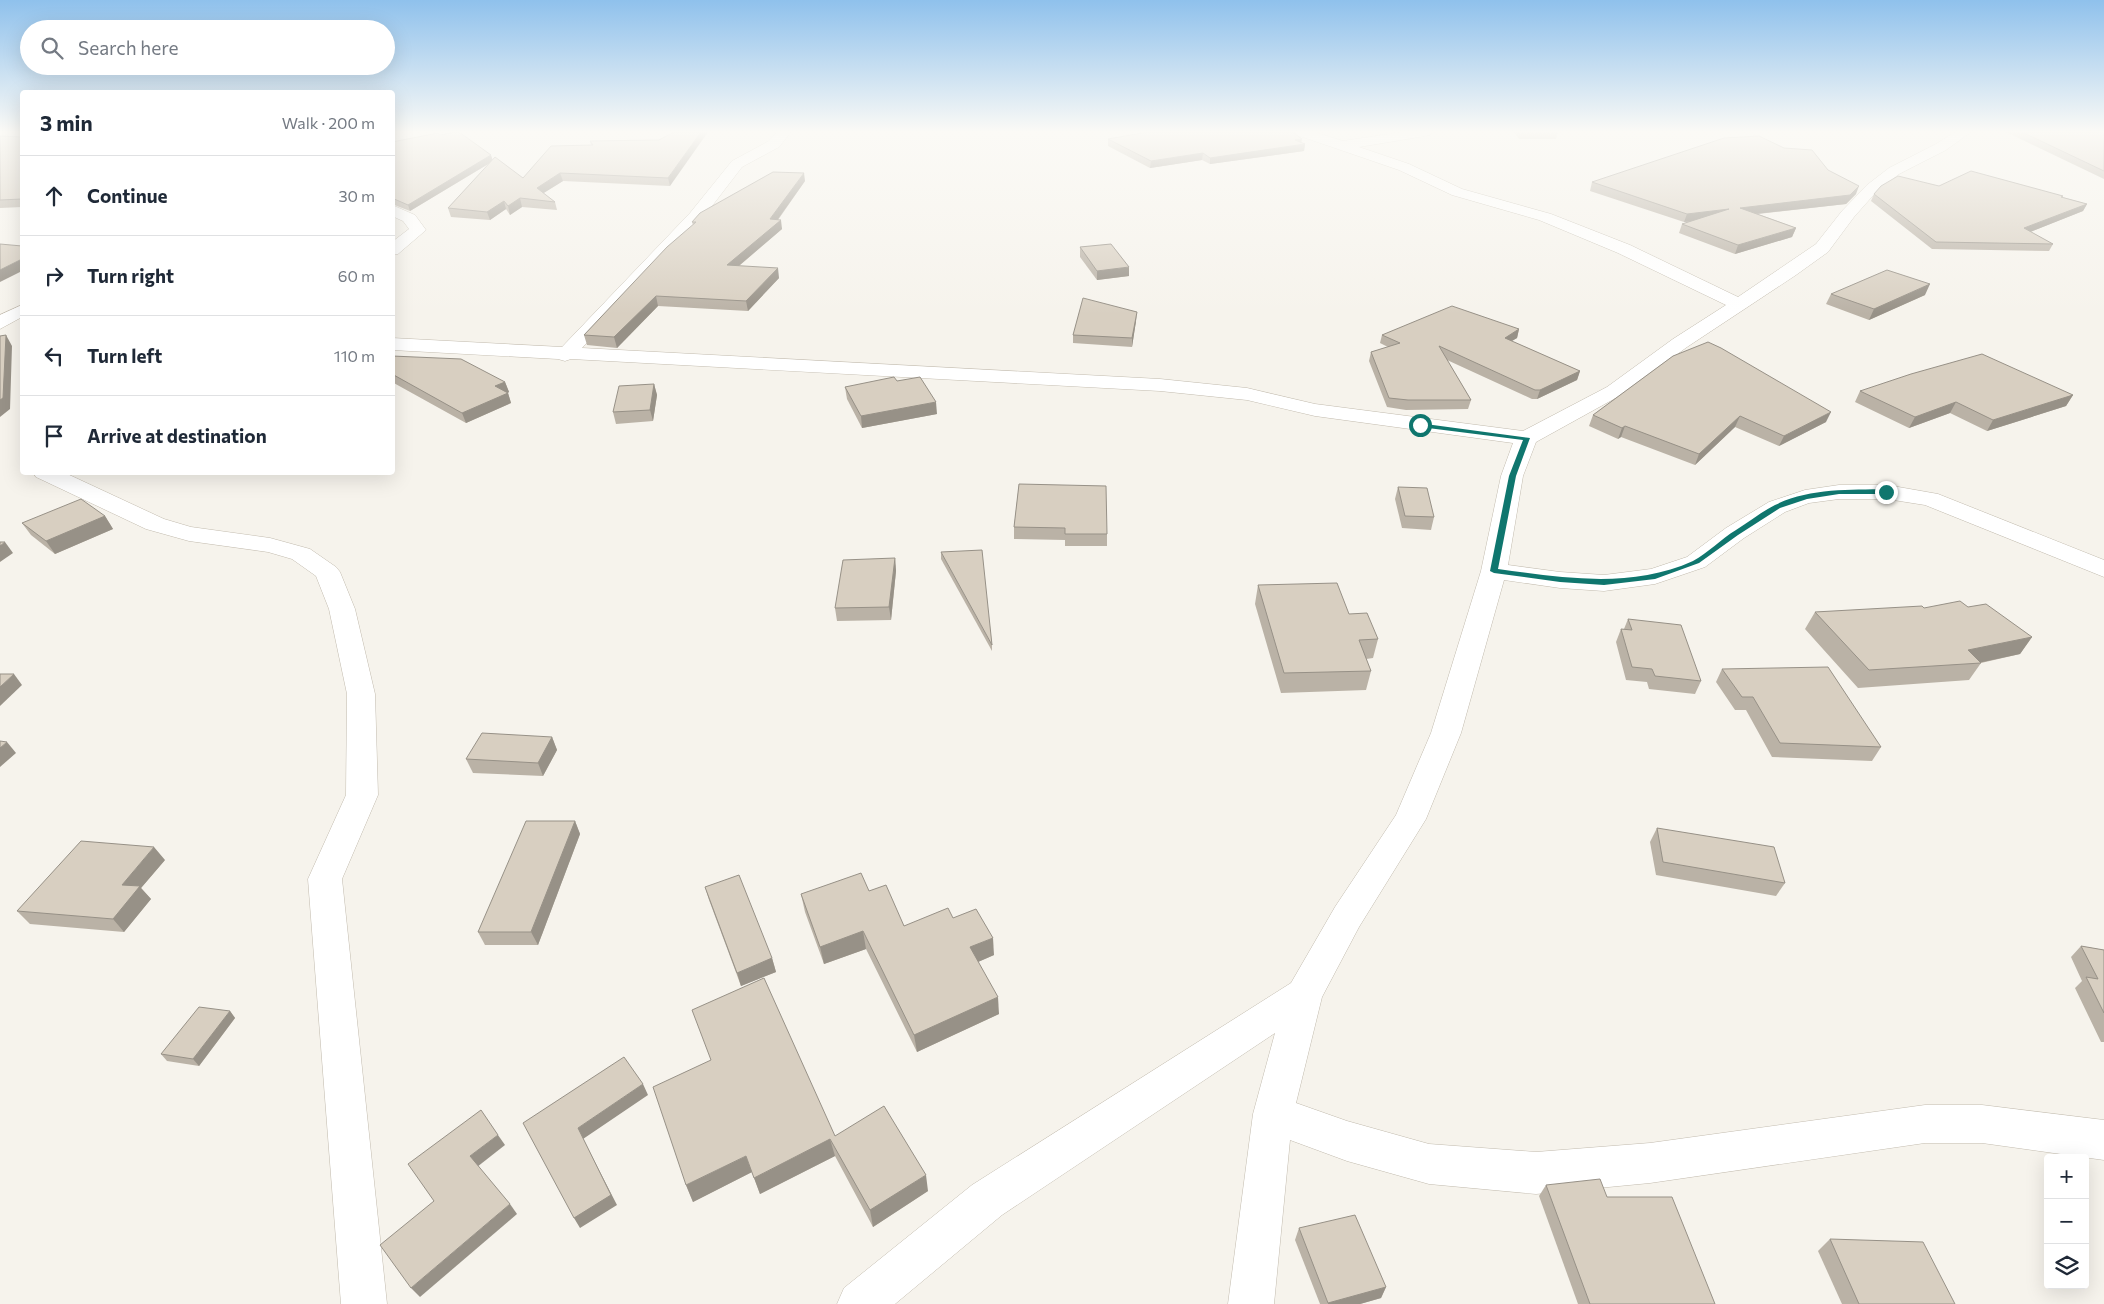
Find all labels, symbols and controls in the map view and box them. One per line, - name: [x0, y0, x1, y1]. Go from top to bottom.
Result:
- search box: [20, 20, 395, 75]
- icon: search: [38, 34, 66, 62]
- text: Search here: [78, 36, 178, 59]
- text: 3 min: [40, 110, 93, 135]
- text: Walk · 200 m: [282, 113, 375, 132]
- icon: ahead: [40, 182, 68, 210]
- text: Continue: [87, 184, 167, 207]
- text: 30 m: [338, 186, 375, 205]
- icon: right: [40, 262, 68, 290]
- text: Turn right: [87, 264, 174, 287]
- text: 60 m: [338, 266, 375, 285]
- icon: left: [40, 342, 68, 370]
- text: Turn left: [87, 344, 162, 367]
- text: 110 m: [334, 346, 375, 365]
- route start: [1409, 414, 1432, 437]
- icon: arrive: [40, 422, 68, 450]
- text: Arrive at destination: [87, 424, 267, 447]
- route end: [1875, 481, 1898, 504]
- map controls: [2044, 1154, 2089, 1289]
- button: +: [2044, 1154, 2089, 1199]
- button: −: [2044, 1199, 2089, 1244]
- button: layers: [2044, 1244, 2089, 1289]

